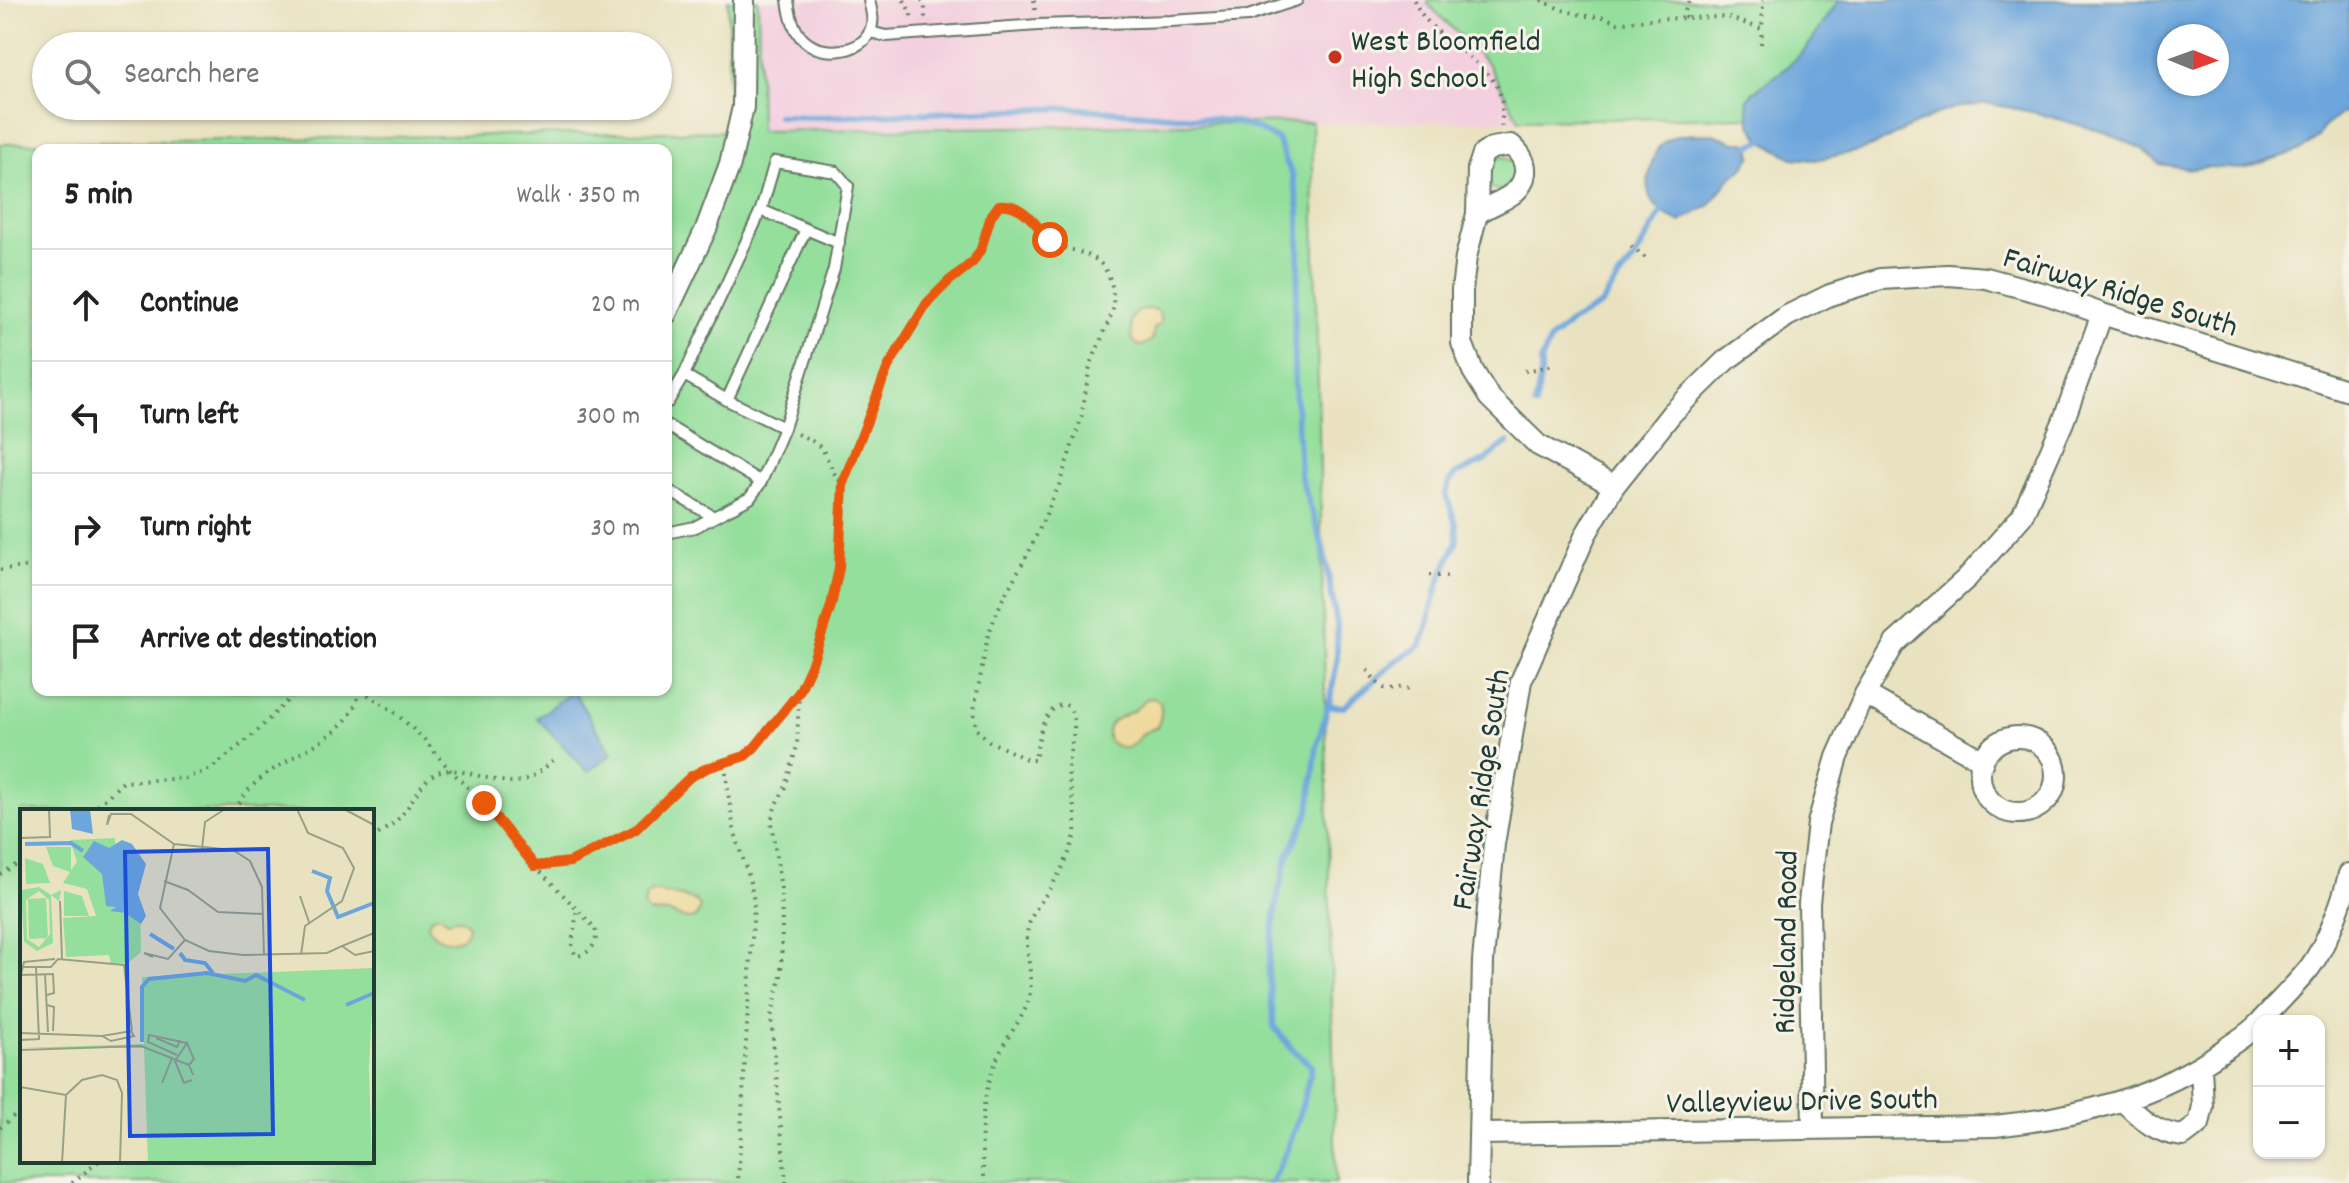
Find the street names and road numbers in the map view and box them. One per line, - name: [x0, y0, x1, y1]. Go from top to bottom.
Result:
- street label: Fairway Ridge South: [1996, 237, 2243, 352]
- street label: Fairway Ridge South: [1442, 666, 1526, 914]
- street label: Ridgeland Road: [1764, 850, 1814, 1035]
- street label: Valleyview Drive South: [1666, 1079, 1938, 1129]

